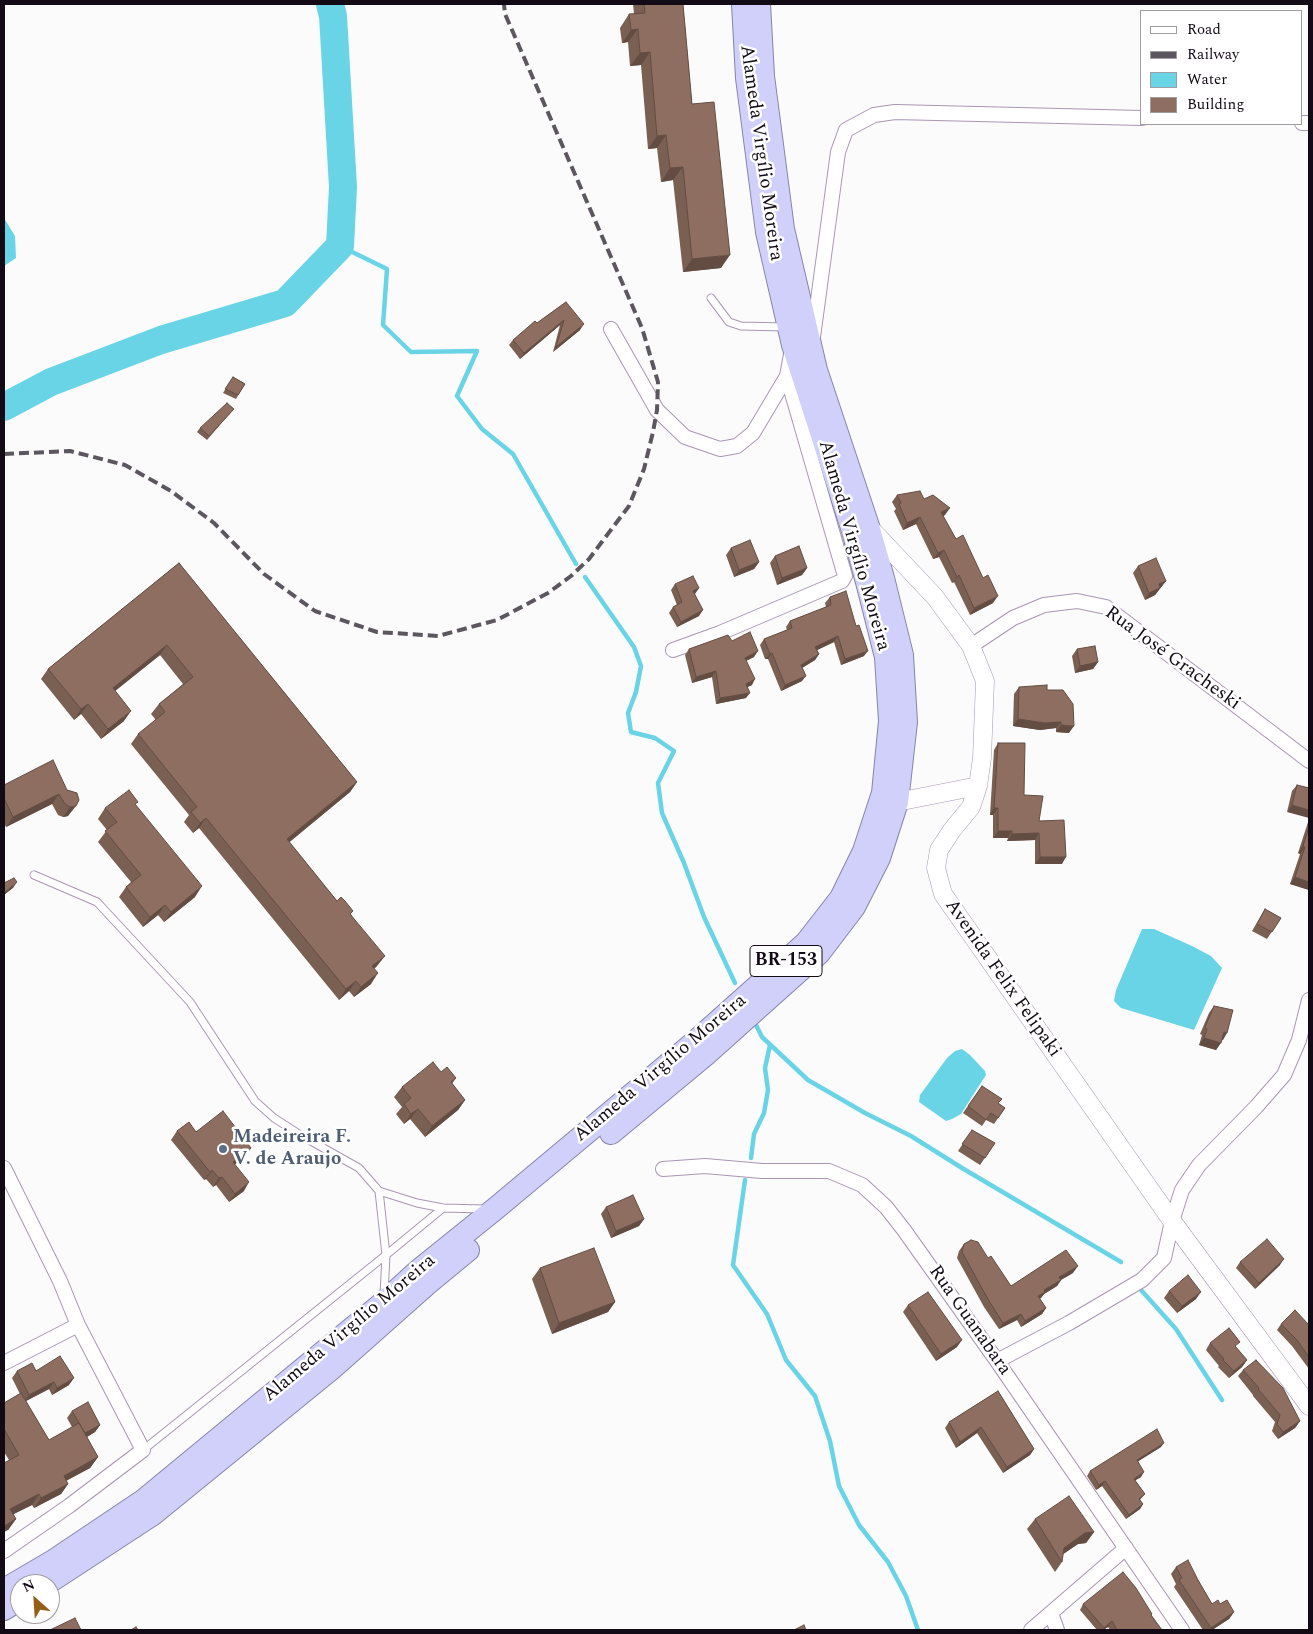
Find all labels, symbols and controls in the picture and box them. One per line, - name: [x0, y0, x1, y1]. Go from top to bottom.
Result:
- legend: [1140, 10, 1303, 125]
- text: Road: [1187, 18, 1221, 41]
- text: Railway: [1187, 43, 1239, 66]
- street label: Alameda Virgílio Moreira: [734, 44, 786, 262]
- text: Water: [1187, 68, 1227, 91]
- text: Building: [1187, 93, 1244, 116]
- street label: Alameda Virgílio Moreira: [812, 438, 894, 654]
- street label: Rua José Gracheski: [1100, 602, 1244, 716]
- street label: Avenida Felix Felipaki: [939, 896, 1065, 1062]
- road number: BR-153: [750, 946, 822, 976]
- street label: Alameda Virgílio Moreira: [570, 990, 752, 1148]
- place label: Madeireira F. V. de Araujo: [233, 1127, 351, 1171]
- marker: Madeireira F. V. de Araujo: [217, 1143, 229, 1155]
- street label: Alameda Virgílio Moreira: [259, 1250, 441, 1408]
- street label: Rua Guanabara: [923, 1262, 1015, 1380]
- north arrow: [10, 1574, 60, 1624]
- text: N: [19, 1574, 38, 1598]

